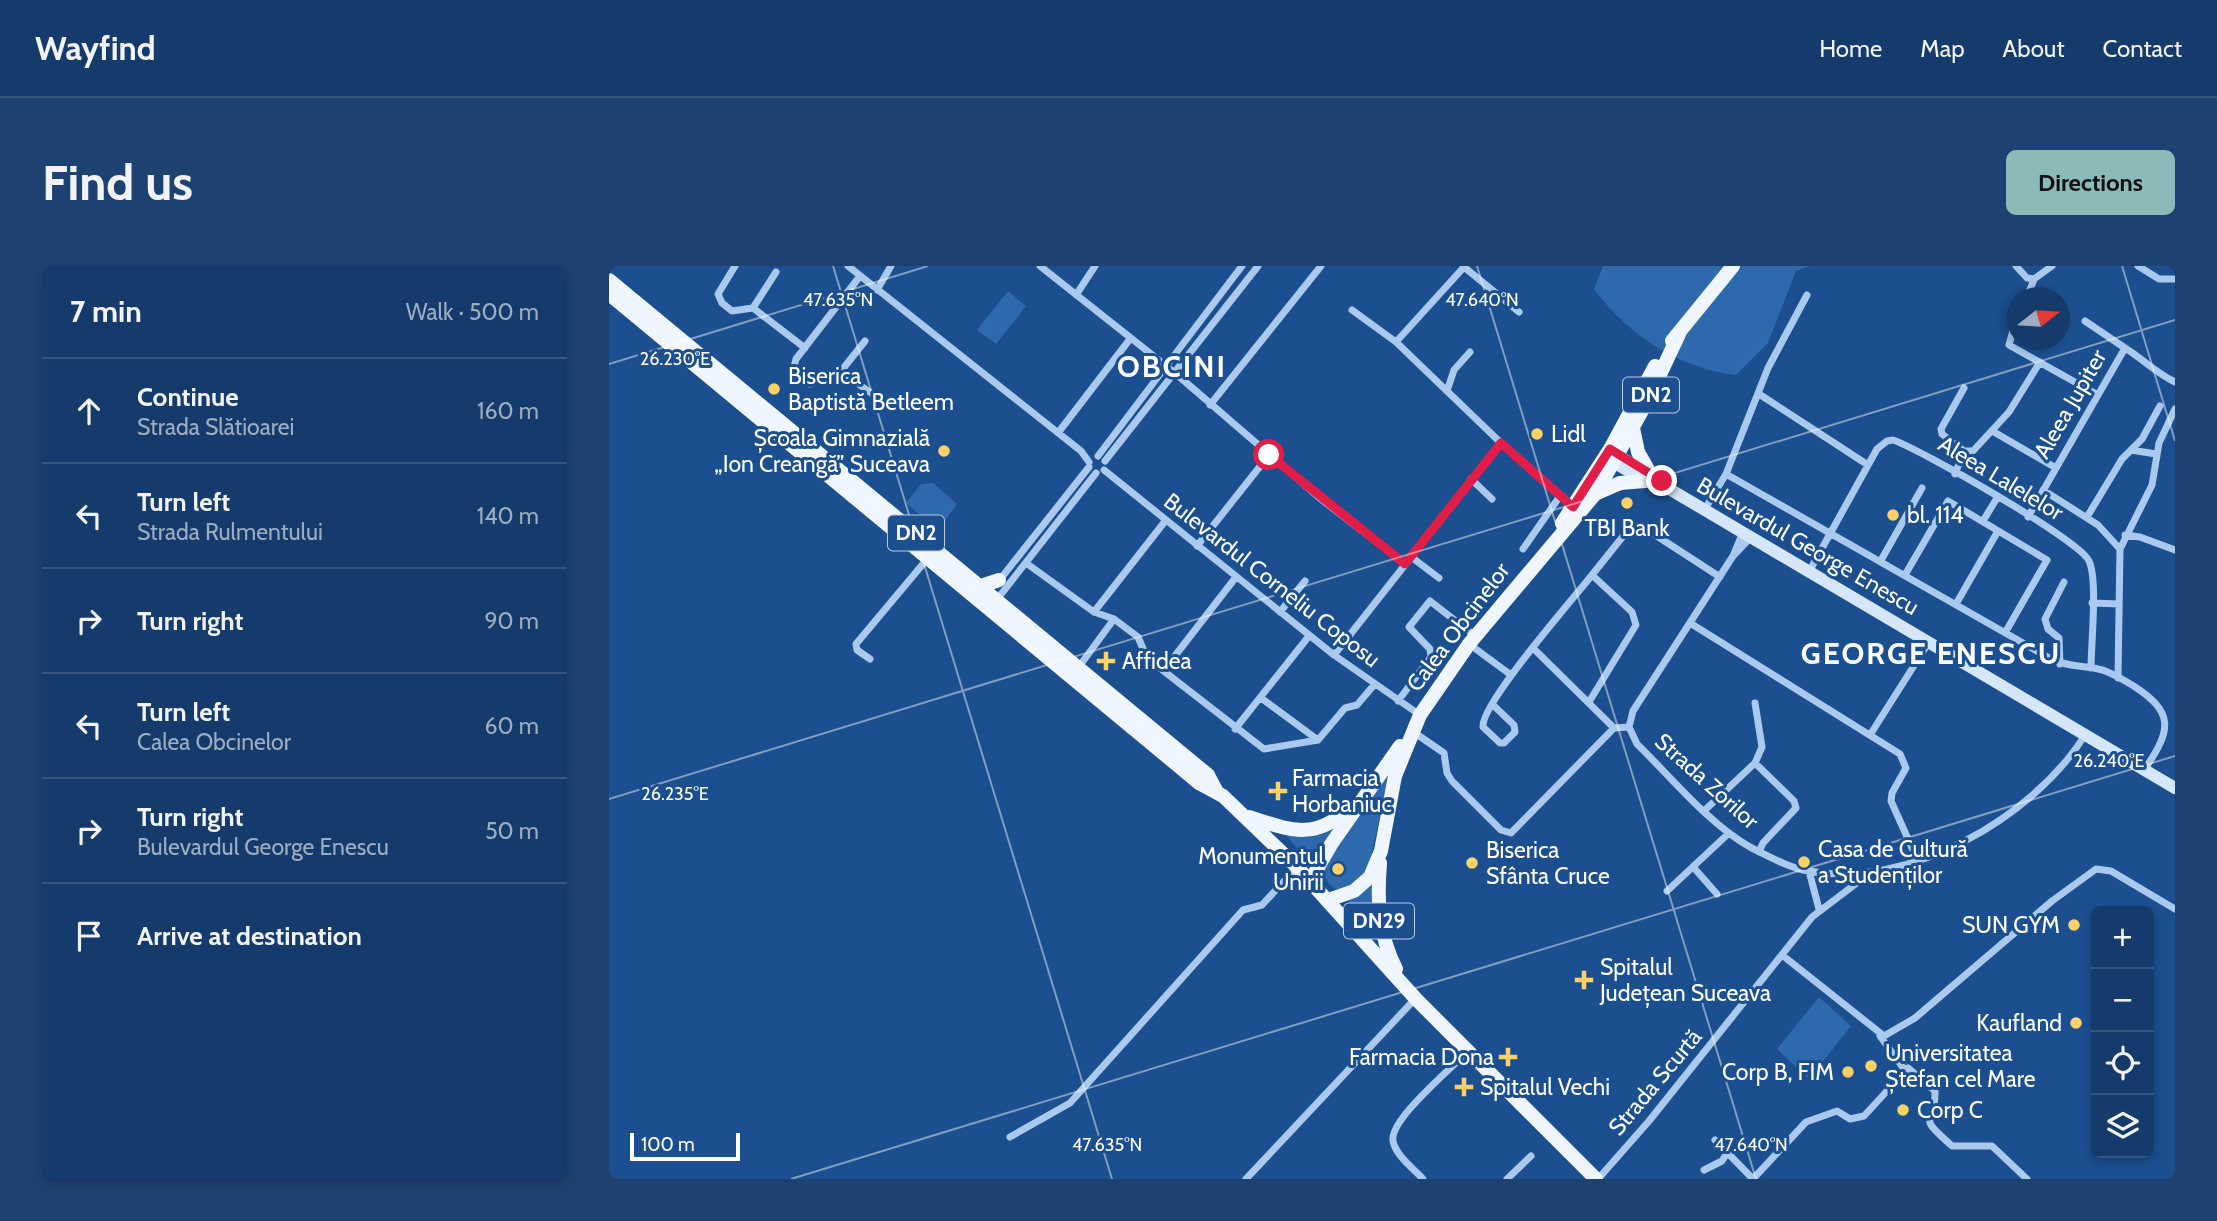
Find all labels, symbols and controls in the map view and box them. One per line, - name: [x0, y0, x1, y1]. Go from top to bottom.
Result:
- text: Wayfind: [35, 28, 156, 68]
- text: Home: [1819, 34, 1882, 63]
- text: Map: [1920, 34, 1965, 63]
- text: About: [2003, 34, 2065, 63]
- text: Contact: [2103, 34, 2182, 63]
- button: Directions: [2006, 150, 2175, 215]
- text: Find us: [42, 153, 193, 212]
- north arrow: [2007, 287, 2070, 350]
- text: 47.635°N: [803, 289, 873, 311]
- text: 47.640°N: [1445, 289, 1519, 311]
- text: 7 min: [70, 293, 142, 330]
- text: Walk · 500 m: [406, 298, 539, 326]
- street label: Aleea Jupiter: [2028, 344, 2113, 463]
- text: 26.230°E: [640, 348, 710, 370]
- district label: OBCINI: [1117, 348, 1227, 385]
- place label: Biserica Baptistă Betleem: [788, 362, 954, 416]
- road number: DN2: [1623, 377, 1679, 412]
- text: Continue: [137, 381, 239, 413]
- marker: Biserica Baptistă Betleem: [766, 381, 782, 397]
- icon: ahead: [70, 392, 108, 430]
- text: 160 m: [477, 397, 539, 425]
- text: Strada Slătioarei: [137, 413, 294, 441]
- place label: Lidl: [1551, 420, 1586, 448]
- place label: Școala Gimnazială „Ion Creangă” Suceava: [715, 424, 930, 478]
- marker: Lidl: [1529, 426, 1545, 442]
- street label: Aleea Lalelelor: [1933, 430, 2069, 527]
- route start: [1253, 439, 1284, 470]
- marker: Școala Gimnazială „Ion Creangă” Suceava: [936, 443, 952, 459]
- route end: [1646, 465, 1677, 496]
- street label: Bulevardul George Enescu: [1692, 471, 1924, 621]
- text: Turn left: [137, 486, 230, 518]
- street label: Bulevardul Corneliu Coposu: [1158, 487, 1386, 673]
- marker: TBI Bank: [1619, 495, 1635, 511]
- icon: left: [70, 497, 108, 535]
- place label: bl. 114: [1907, 501, 1963, 529]
- text: 140 m: [477, 502, 539, 530]
- marker: bl. 114: [1885, 507, 1901, 523]
- place label: TBI Bank: [1585, 514, 1670, 542]
- road number: DN2: [888, 516, 944, 550]
- text: Strada Rulmentului: [137, 518, 323, 546]
- street label: Calea Obcinelor: [1400, 556, 1516, 697]
- icon: right: [70, 602, 108, 640]
- text: Turn right: [137, 605, 243, 637]
- text: 90 m: [485, 607, 539, 635]
- district label: GEORGE ENESCU: [1801, 635, 2061, 672]
- place label: Affidea: [1122, 647, 1192, 675]
- marker: Affidea: [1096, 651, 1116, 671]
- text: Turn left: [137, 696, 230, 728]
- icon: left: [70, 707, 108, 745]
- text: 60 m: [485, 712, 539, 740]
- street label: Strada Zorilor: [1649, 727, 1765, 835]
- text: Calea Obcinelor: [137, 728, 291, 756]
- text: 26.240°E: [2073, 750, 2145, 772]
- place label: Farmacia Horbaniuc: [1292, 764, 1392, 818]
- text: 26.235°E: [641, 783, 709, 805]
- marker: Farmacia Horbaniuc: [1270, 783, 1286, 799]
- text: Turn right: [137, 801, 243, 833]
- icon: right: [70, 812, 108, 850]
- text: 50 m: [485, 817, 539, 845]
- text: Bulevardul George Enescu: [137, 833, 389, 861]
- place label: Casa de Cultură a Studenților: [1818, 835, 1968, 890]
- place label: Biserica Sfânta Cruce: [1486, 836, 1610, 890]
- place label: Monumentul Unirii: [1198, 842, 1325, 896]
- marker: Casa de Cultură a Studenților: [1796, 854, 1812, 870]
- marker: Biserica Sfânta Cruce: [1464, 855, 1480, 871]
- marker: Monumentul Unirii: [1330, 861, 1346, 877]
- road number: DN29: [1344, 904, 1414, 938]
- map controls: [2091, 906, 2154, 1158]
- button: +: [2091, 906, 2154, 969]
- place label: SUN GYM: [1962, 911, 2060, 939]
- icon: arrive: [70, 917, 108, 955]
- marker: SUN GYM: [2066, 917, 2082, 933]
- text: Arrive at destination: [137, 920, 362, 952]
- place label: Spitalul Județean Suceava: [1599, 953, 1771, 1008]
- button: −: [2091, 969, 2154, 1032]
- marker: Spitalul Județean Suceava: [1574, 970, 1594, 990]
- place label: Kaufland: [1976, 1009, 2062, 1037]
- marker: Kaufland: [2068, 1015, 2084, 1031]
- street label: Strada Scurtă: [1603, 1023, 1707, 1141]
- button: locate: [2091, 1032, 2154, 1095]
- place label: Universitatea Ștefan cel Mare: [1885, 1039, 2036, 1094]
- place label: Farmacia Dona: [1349, 1043, 1494, 1071]
- marker: Farmacia Dona: [1500, 1049, 1516, 1065]
- place label: Corp B, FIM: [1722, 1058, 1834, 1086]
- marker: Universitatea Ștefan cel Mare: [1863, 1058, 1879, 1074]
- marker: Corp B, FIM: [1840, 1064, 1856, 1080]
- place label: Spitalul Vechi: [1480, 1073, 1610, 1101]
- marker: Spitalul Vechi: [1454, 1077, 1474, 1097]
- button: layers: [2091, 1095, 2154, 1158]
- place label: Corp C: [1917, 1096, 1983, 1124]
- marker: Corp C: [1895, 1102, 1911, 1118]
- scale bar: [630, 1130, 740, 1162]
- text: 100 m: [641, 1133, 695, 1156]
- text: 47.635°N: [1072, 1134, 1142, 1156]
- text: 47.640°N: [1714, 1134, 1788, 1156]

